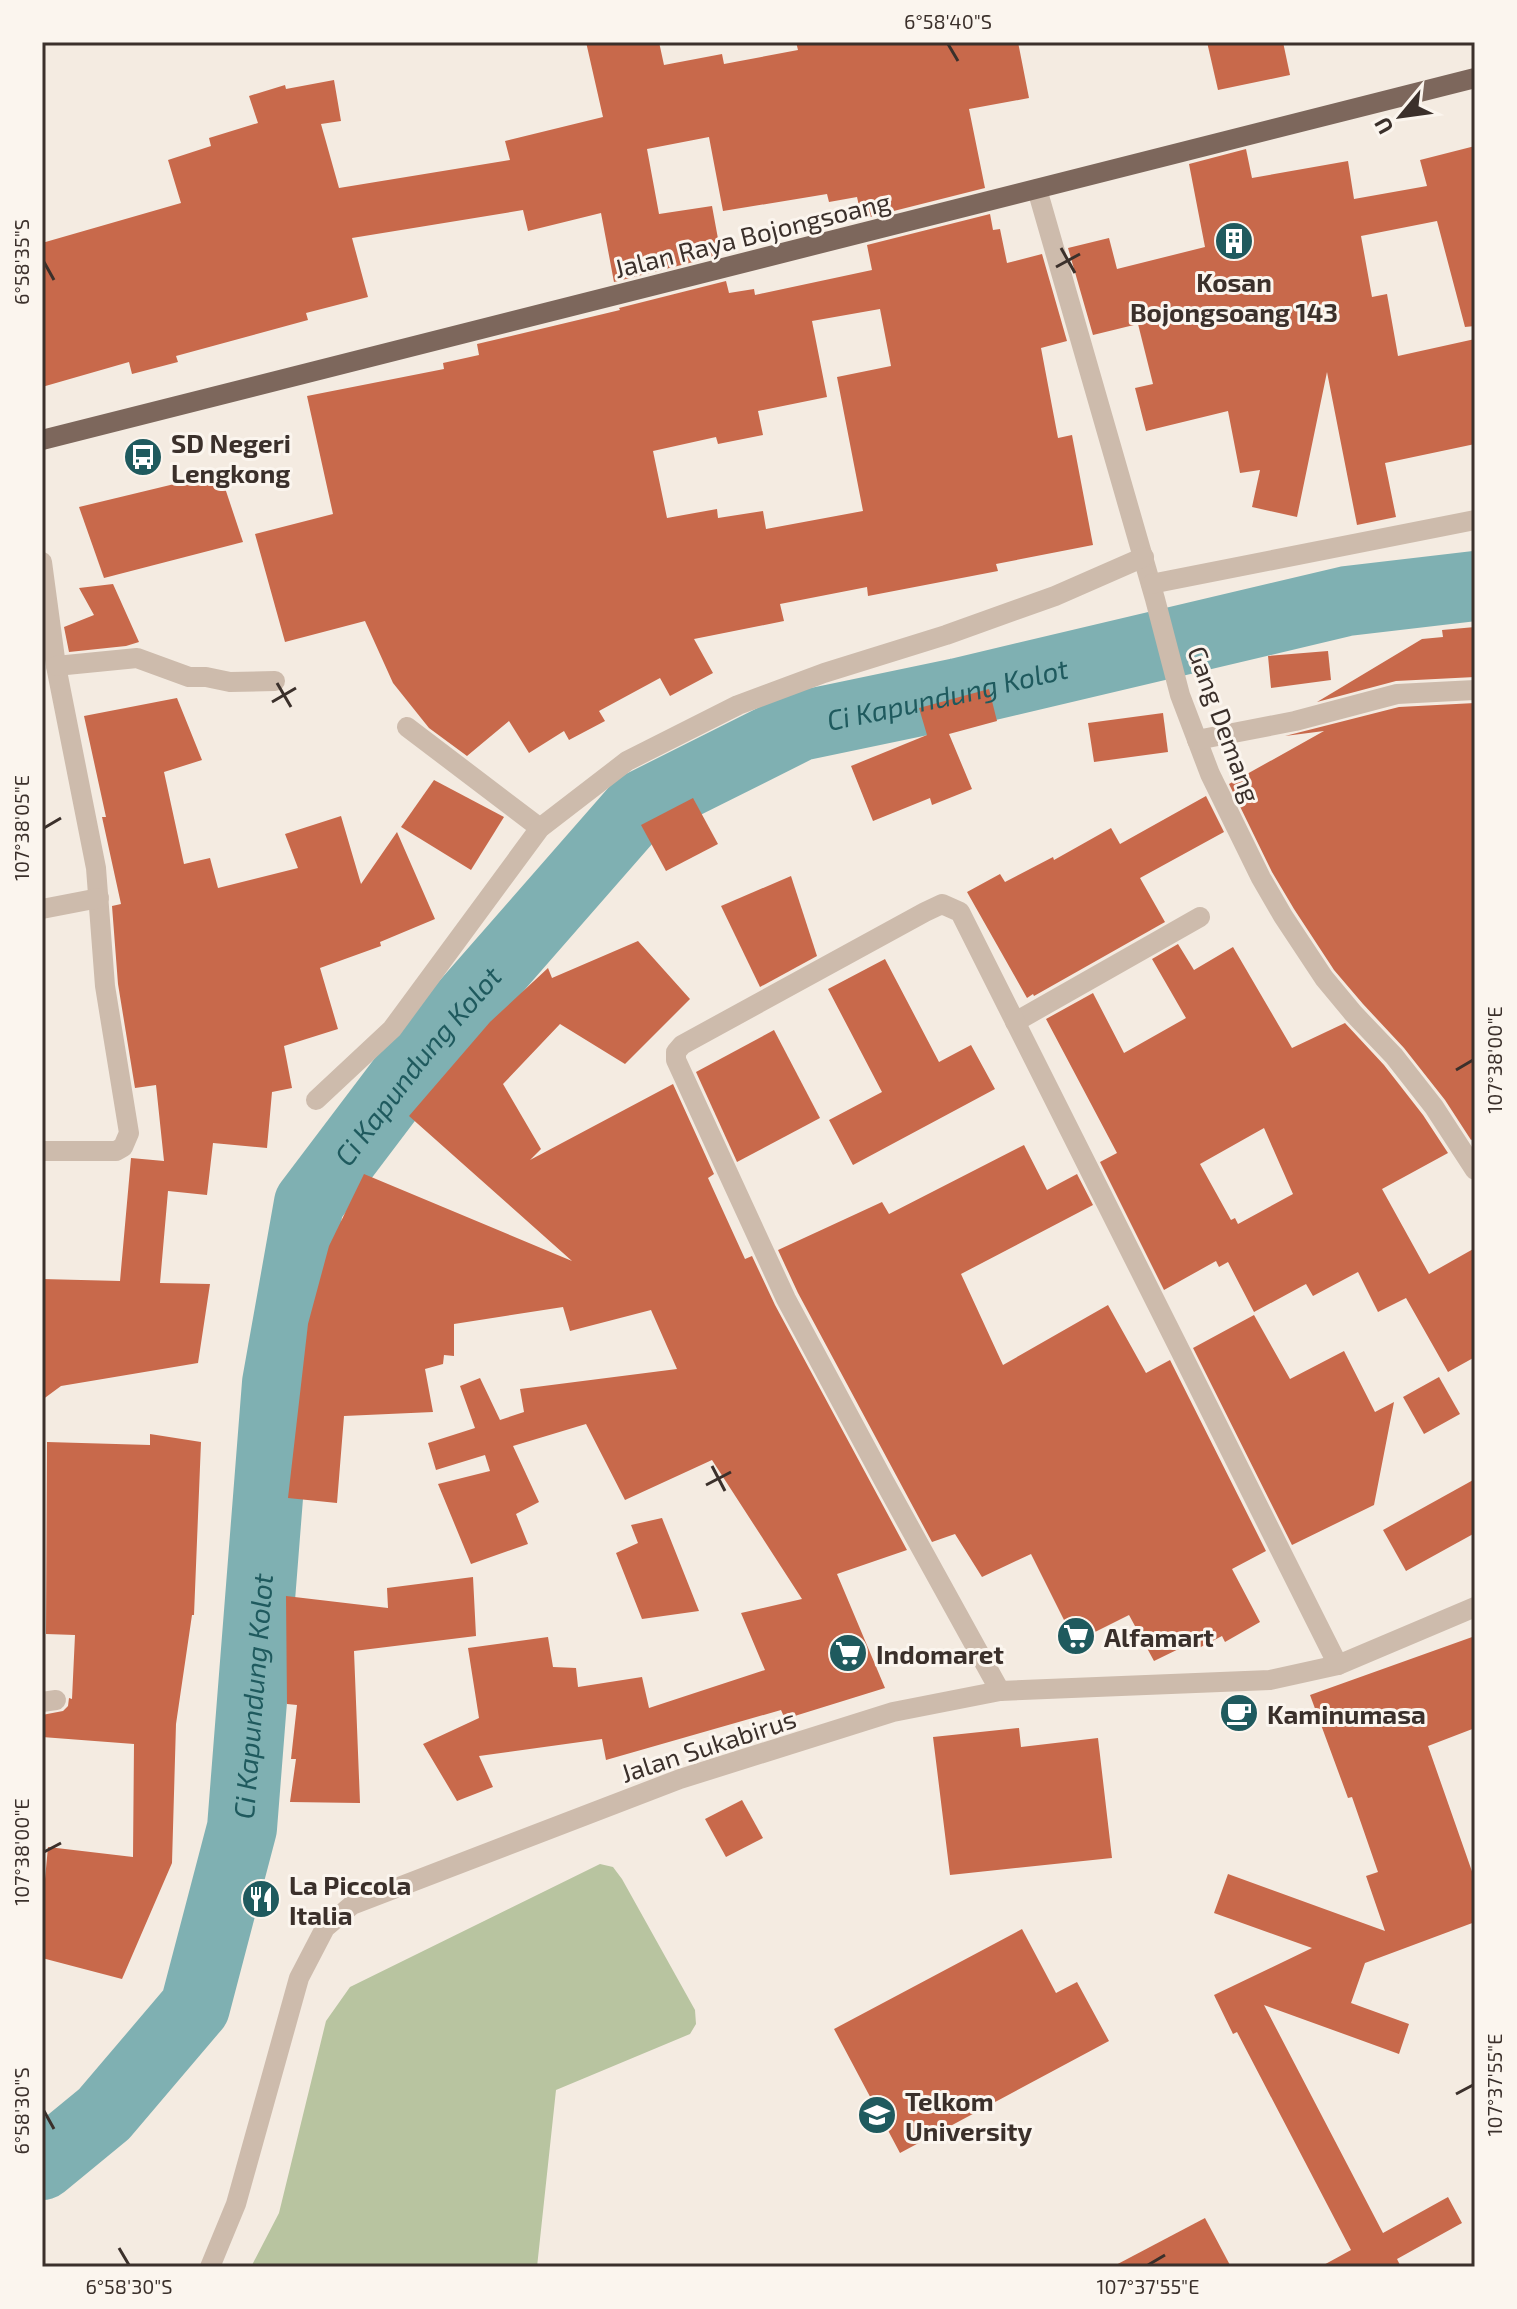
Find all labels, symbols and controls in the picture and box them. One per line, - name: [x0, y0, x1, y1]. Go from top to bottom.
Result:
- text: 6°58'40"S: [904, 9, 992, 33]
- north arrow: [1361, 76, 1441, 156]
- text: U: [1368, 113, 1398, 139]
- street label: Jalan Raya Bojongsoang: [611, 185, 893, 283]
- text: 6°58'35"S: [9, 219, 33, 305]
- building icon: Kosan Bojongsoang 143: [1213, 220, 1255, 262]
- place label: Kosan Bojongsoang 143: [1130, 266, 1338, 327]
- place label: SD Negeri Lengkong: [171, 427, 291, 488]
- bus stop icon: SD Negeri Lengkong: [122, 436, 164, 478]
- street label: Gang Demang: [1182, 642, 1268, 806]
- water label: Ci Kapundung Kolot: [824, 650, 1072, 737]
- text: 107°38'05"E: [9, 775, 33, 881]
- water label: Ci Kapundung Kolot: [327, 959, 508, 1172]
- text: 107°38'00"E: [1482, 1006, 1506, 1114]
- water label: Ci Kapundung Kolot: [226, 1572, 279, 1820]
- supermarket icon: Alfamart: [1055, 1615, 1097, 1657]
- place label: Alfamart: [1104, 1621, 1214, 1652]
- supermarket icon: Indomaret: [827, 1632, 869, 1674]
- place label: Indomaret: [876, 1638, 1004, 1669]
- cafe icon: Kaminumasa: [1218, 1692, 1260, 1734]
- place label: Kaminumasa: [1267, 1698, 1426, 1729]
- street label: Jalan Sukabirus: [616, 1702, 800, 1788]
- text: 107°38'00"E: [9, 1798, 33, 1906]
- place label: La Piccola Italia: [289, 1869, 411, 1930]
- restaurant icon: La Piccola Italia: [240, 1878, 282, 1920]
- text: 107°37'55"E: [1482, 2034, 1506, 2136]
- text: 6°58'30"S: [9, 2067, 33, 2155]
- place label: Telkom University: [905, 2085, 1033, 2147]
- school or university icon: Telkom University: [856, 2094, 898, 2136]
- text: 6°58'30"S: [85, 2274, 173, 2298]
- text: 107°37'55"E: [1097, 2274, 1199, 2298]

